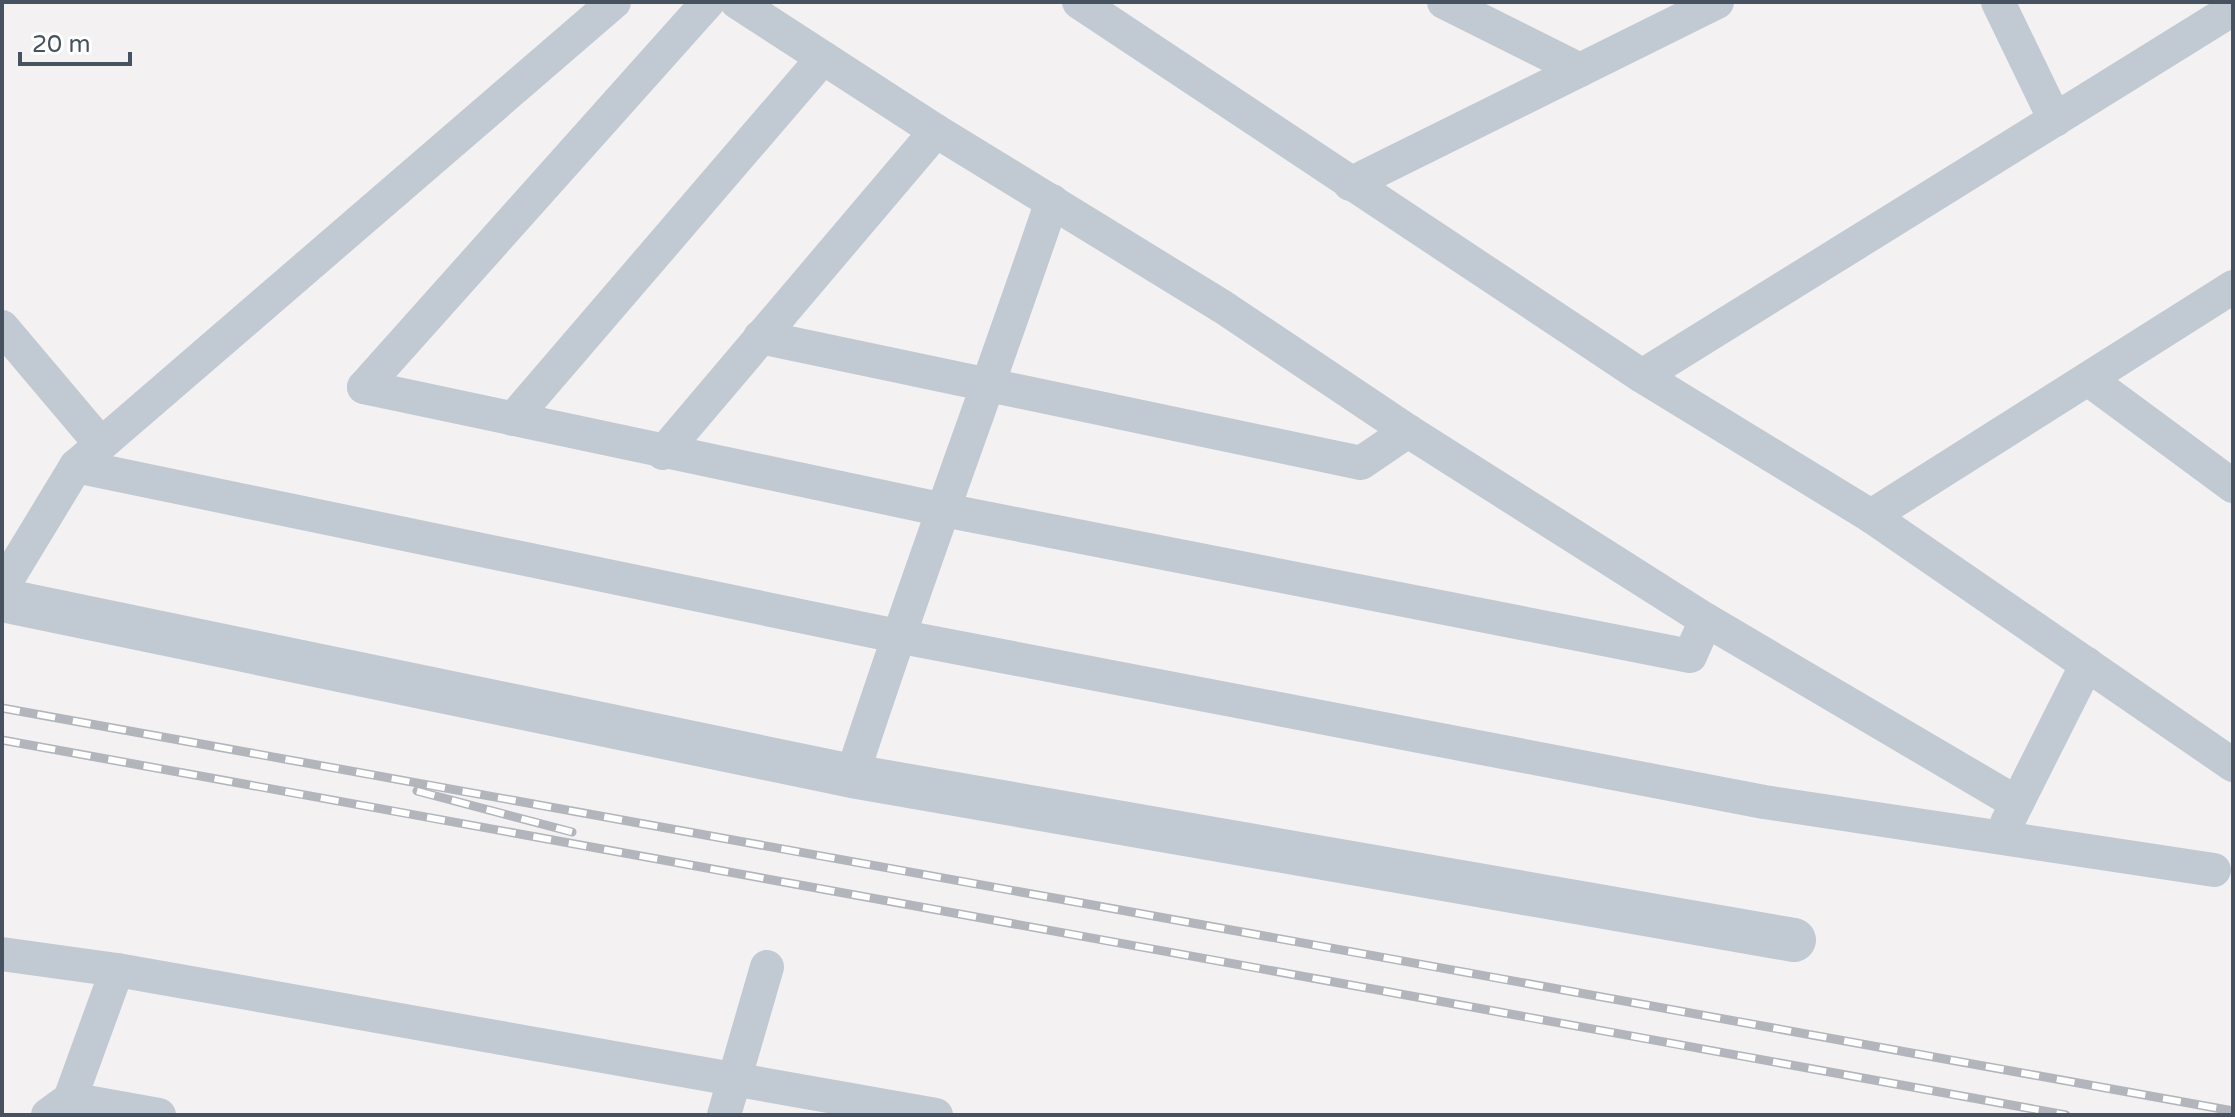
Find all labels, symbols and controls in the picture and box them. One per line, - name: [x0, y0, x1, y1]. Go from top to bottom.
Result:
- scale bar: [20, 16, 130, 66]
- text: 20 m: [32, 30, 90, 59]

